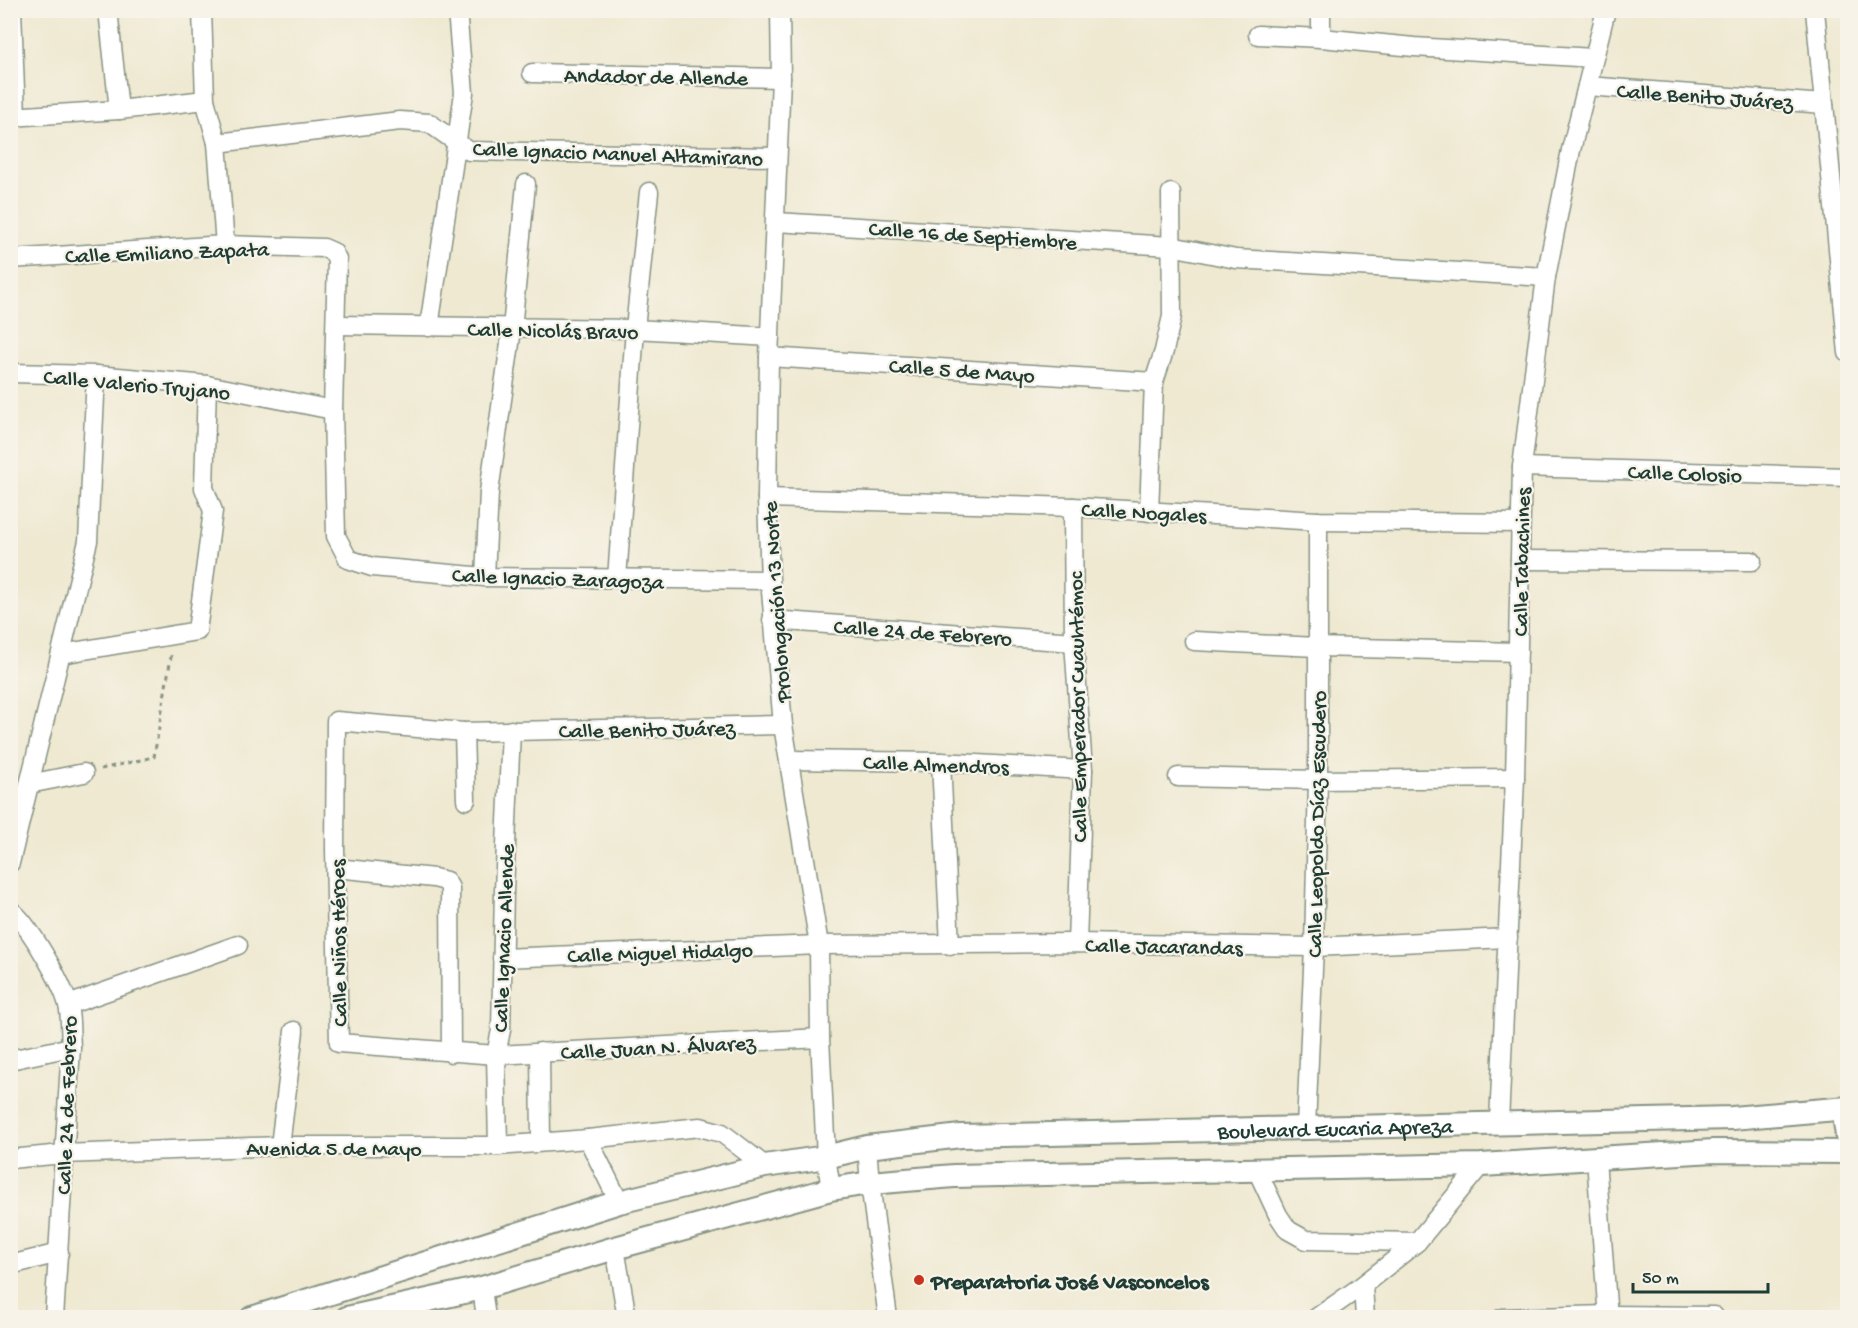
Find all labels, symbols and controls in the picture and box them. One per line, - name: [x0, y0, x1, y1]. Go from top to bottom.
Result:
- street label: Andador de Allende: [564, 64, 749, 94]
- street label: Calle Benito Juárez: [1616, 80, 1795, 118]
- street label: Calle Ignacio Manuel Altamirano: [472, 138, 764, 174]
- street label: Calle 16 de Septiembre: [868, 218, 1078, 258]
- street label: Calle Emiliano Zapata: [65, 238, 270, 272]
- street label: Calle Nicolás Bravo: [467, 319, 639, 347]
- street label: Calle 5 de Mayo: [888, 355, 1036, 391]
- street label: Calle Valerio Trujano: [42, 366, 231, 408]
- street label: Calle Colosio: [1627, 461, 1742, 491]
- street label: Calle Tabachines: [1510, 487, 1538, 637]
- street label: Calle Nogales: [1081, 499, 1208, 531]
- street label: Prolongación 13 Norte: [759, 500, 799, 704]
- street label: Calle Ignacio Zaragoza: [451, 564, 665, 598]
- street label: Calle Emperador Cuauhtémoc: [1065, 570, 1095, 842]
- street label: Calle 24 de Febrero: [833, 616, 1013, 654]
- street label: Calle Leopoldo Díaz Escudero: [1304, 690, 1334, 958]
- street label: Calle Benito Juárez: [558, 717, 737, 747]
- street label: Calle Almendros: [863, 751, 1010, 783]
- street label: Calle Ignacio Allende: [490, 843, 522, 1033]
- street label: Calle Niños Héroes: [327, 858, 355, 1027]
- street label: Calle Jacarandas: [1085, 935, 1244, 963]
- street label: Calle Miguel Hidalgo: [567, 939, 753, 971]
- street label: Calle 24 de Febrero: [53, 1015, 85, 1195]
- street label: Calle Juan N. Álvarez: [560, 1032, 758, 1068]
- street label: Boulevard Eucaria Apreza: [1216, 1115, 1454, 1147]
- street label: Avenida 5 de Mayo: [246, 1138, 422, 1164]
- scale bar: [1633, 1256, 1768, 1294]
- text: 50 m: [1642, 1269, 1679, 1290]
- place label: Preparatoria José Vasconcelos: [930, 1271, 1210, 1297]
- marker: Preparatoria José Vasconcelos: [912, 1273, 926, 1287]

